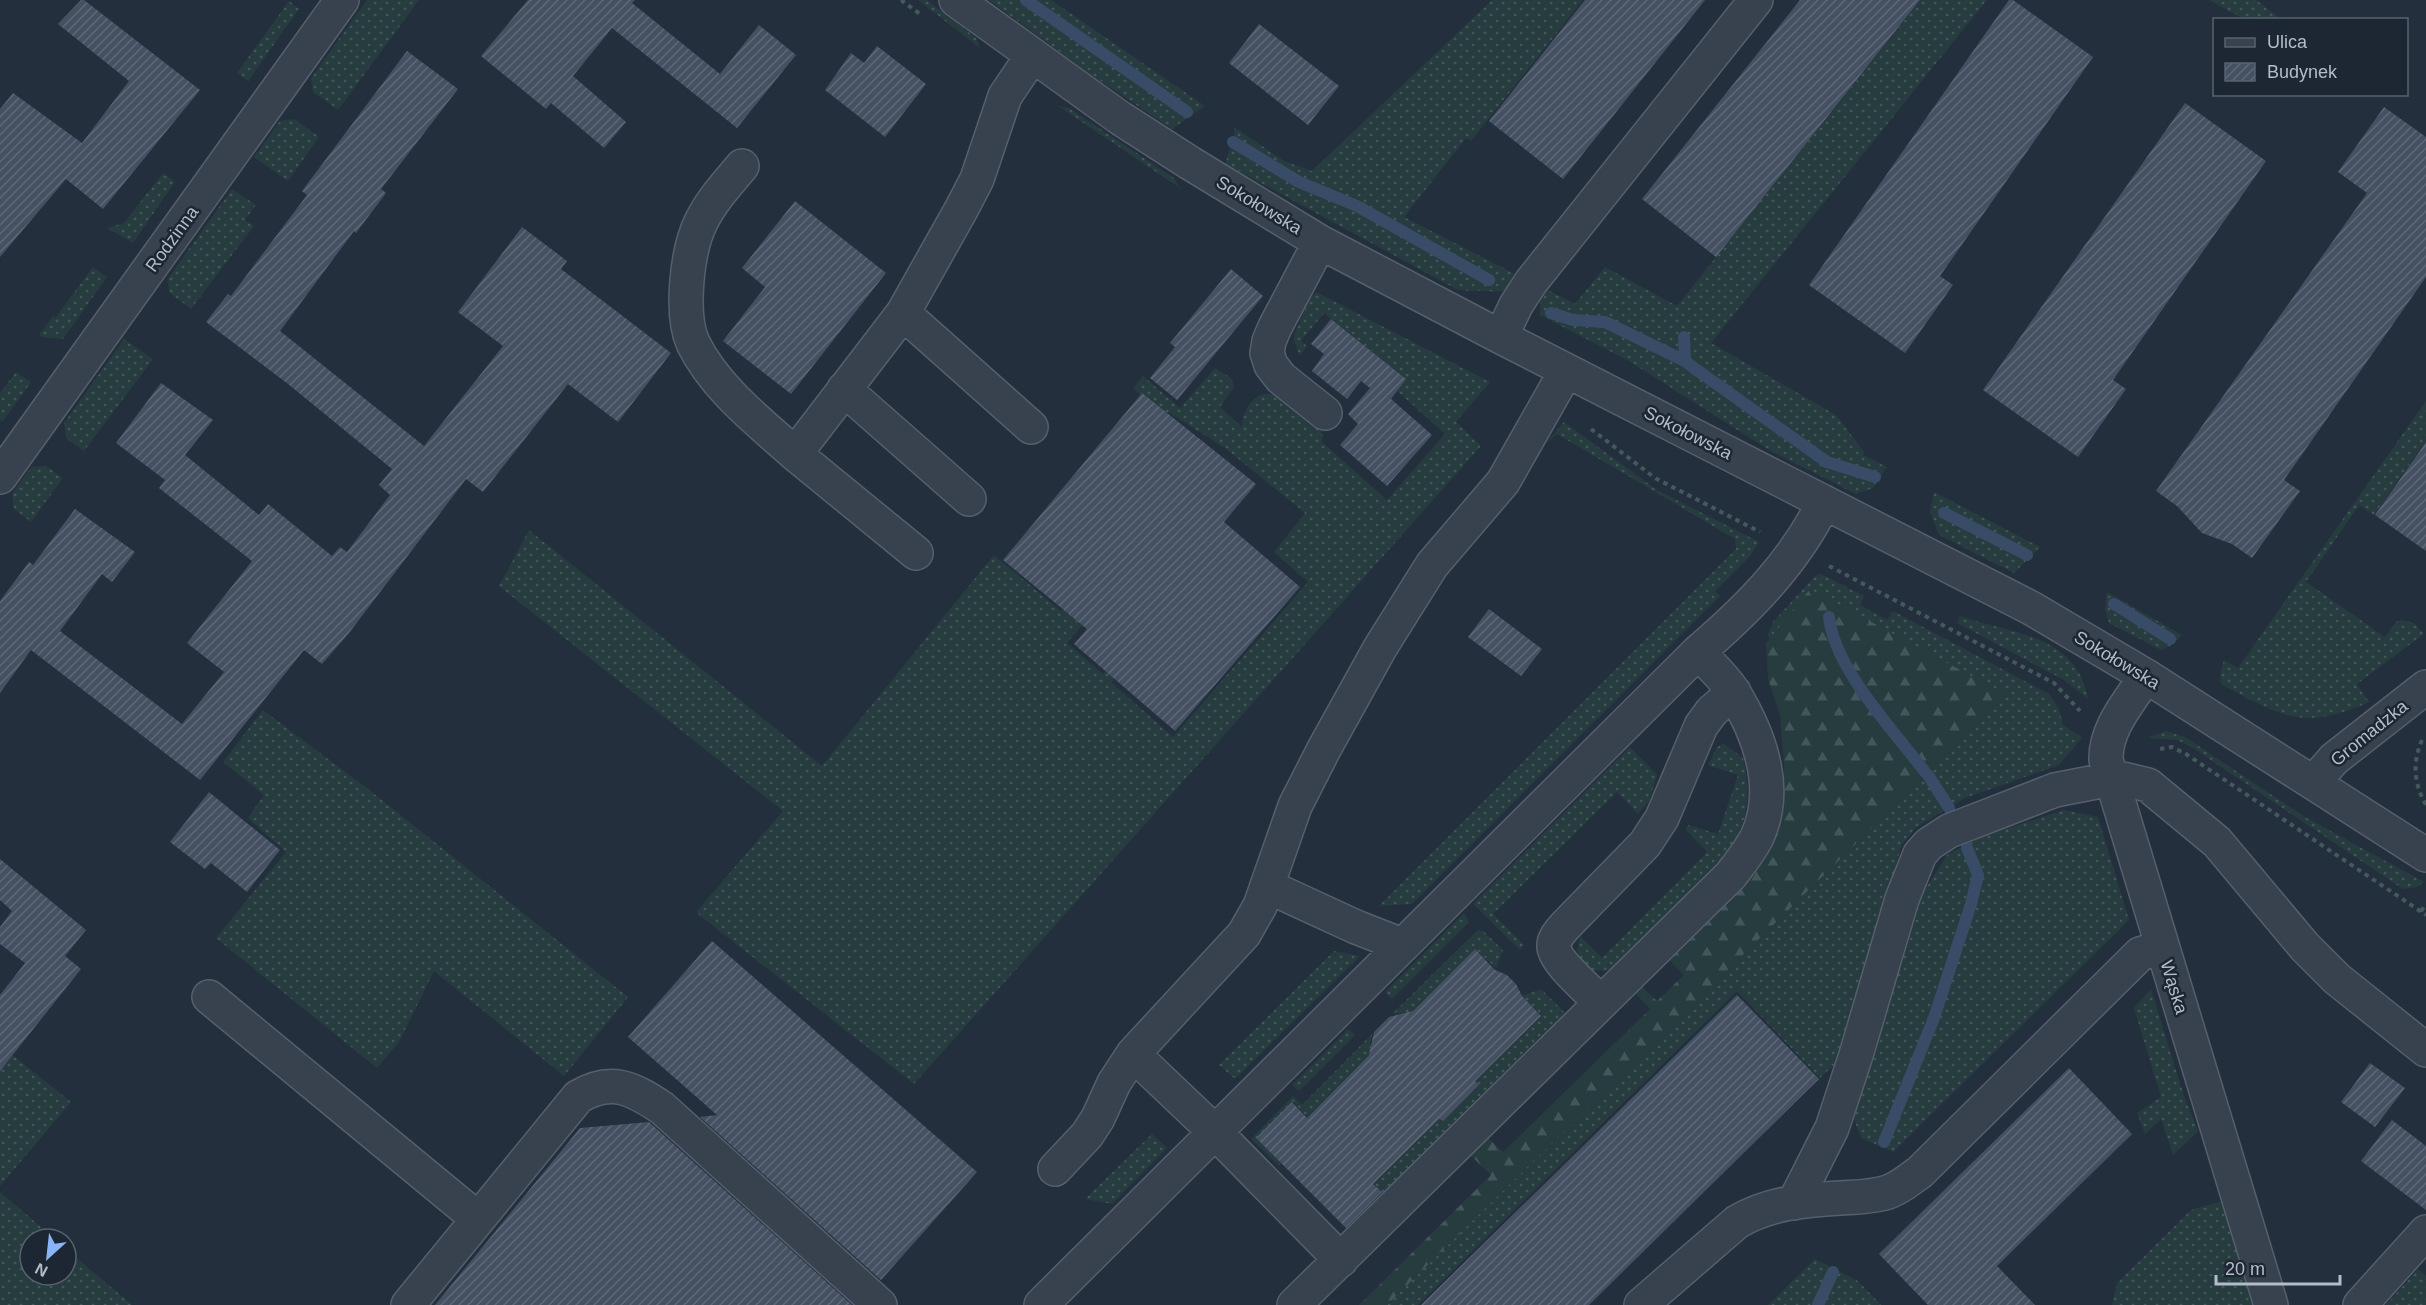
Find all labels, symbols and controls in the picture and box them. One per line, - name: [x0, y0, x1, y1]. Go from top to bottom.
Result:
- legend: [2213, 18, 2408, 96]
- text: Ulica: [2267, 32, 2308, 52]
- text: Budynek: [2267, 62, 2338, 82]
- street label: Sokołowska: [1213, 172, 1306, 239]
- street label: Rodzinna: [142, 202, 203, 276]
- street label: Sokołowska: [1641, 402, 1736, 464]
- street label: Sokołowska: [2071, 627, 2164, 694]
- street label: Gromadzka: [2327, 695, 2412, 770]
- street label: Wąska: [2156, 958, 2192, 1017]
- north arrow: [18, 1227, 78, 1287]
- scale bar: [2216, 1248, 2340, 1286]
- text: 20 m: [2225, 1259, 2265, 1279]
- text: N: [32, 1260, 50, 1280]

